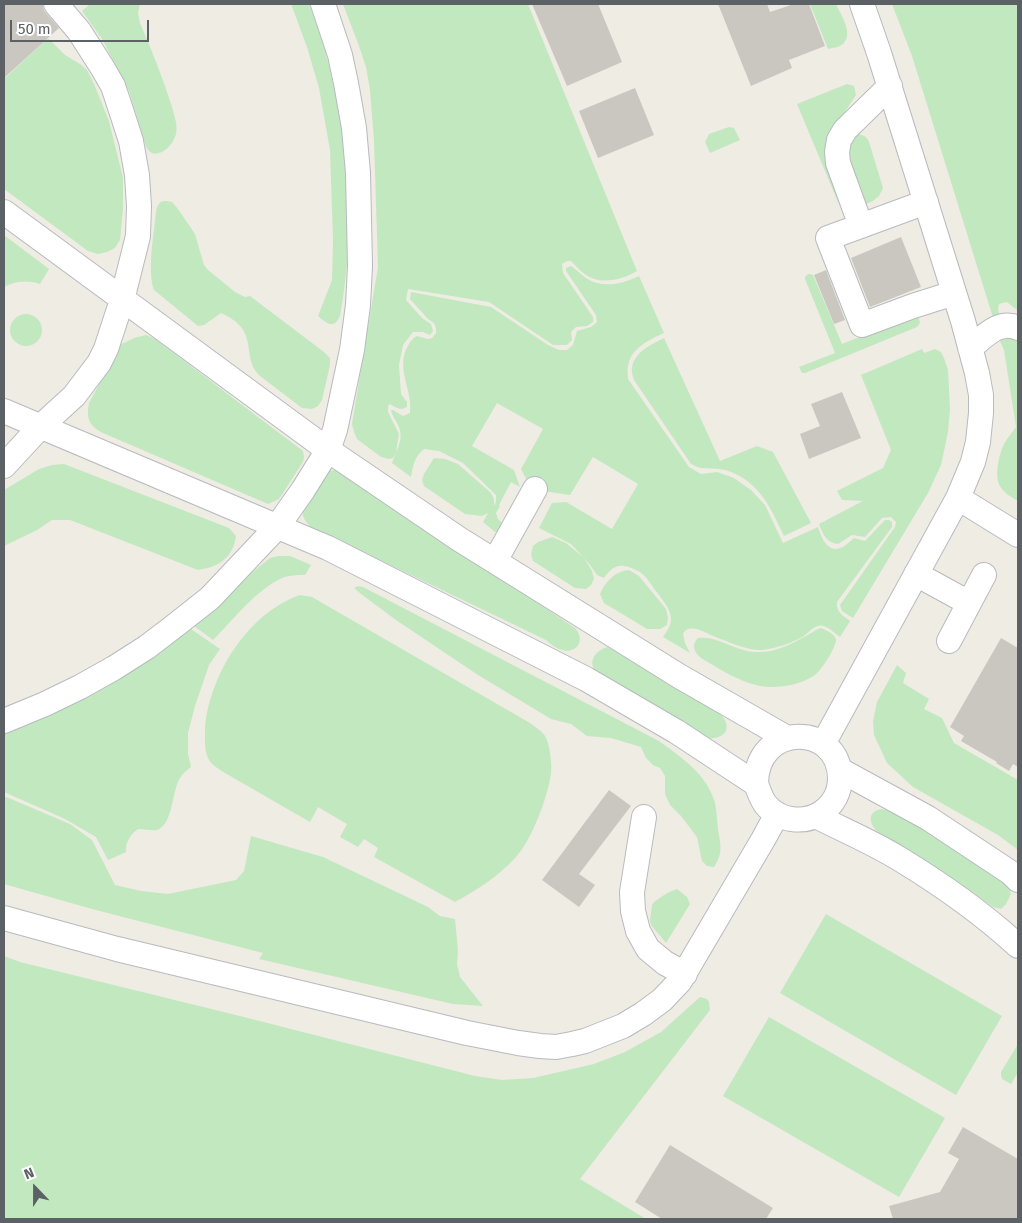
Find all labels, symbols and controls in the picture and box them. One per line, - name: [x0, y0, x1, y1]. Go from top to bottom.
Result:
- scale bar: [12, 10, 151, 42]
- text: 50 m: [18, 20, 51, 38]
- north arrow: [10, 1163, 60, 1213]
- text: N: [22, 1164, 37, 1183]

